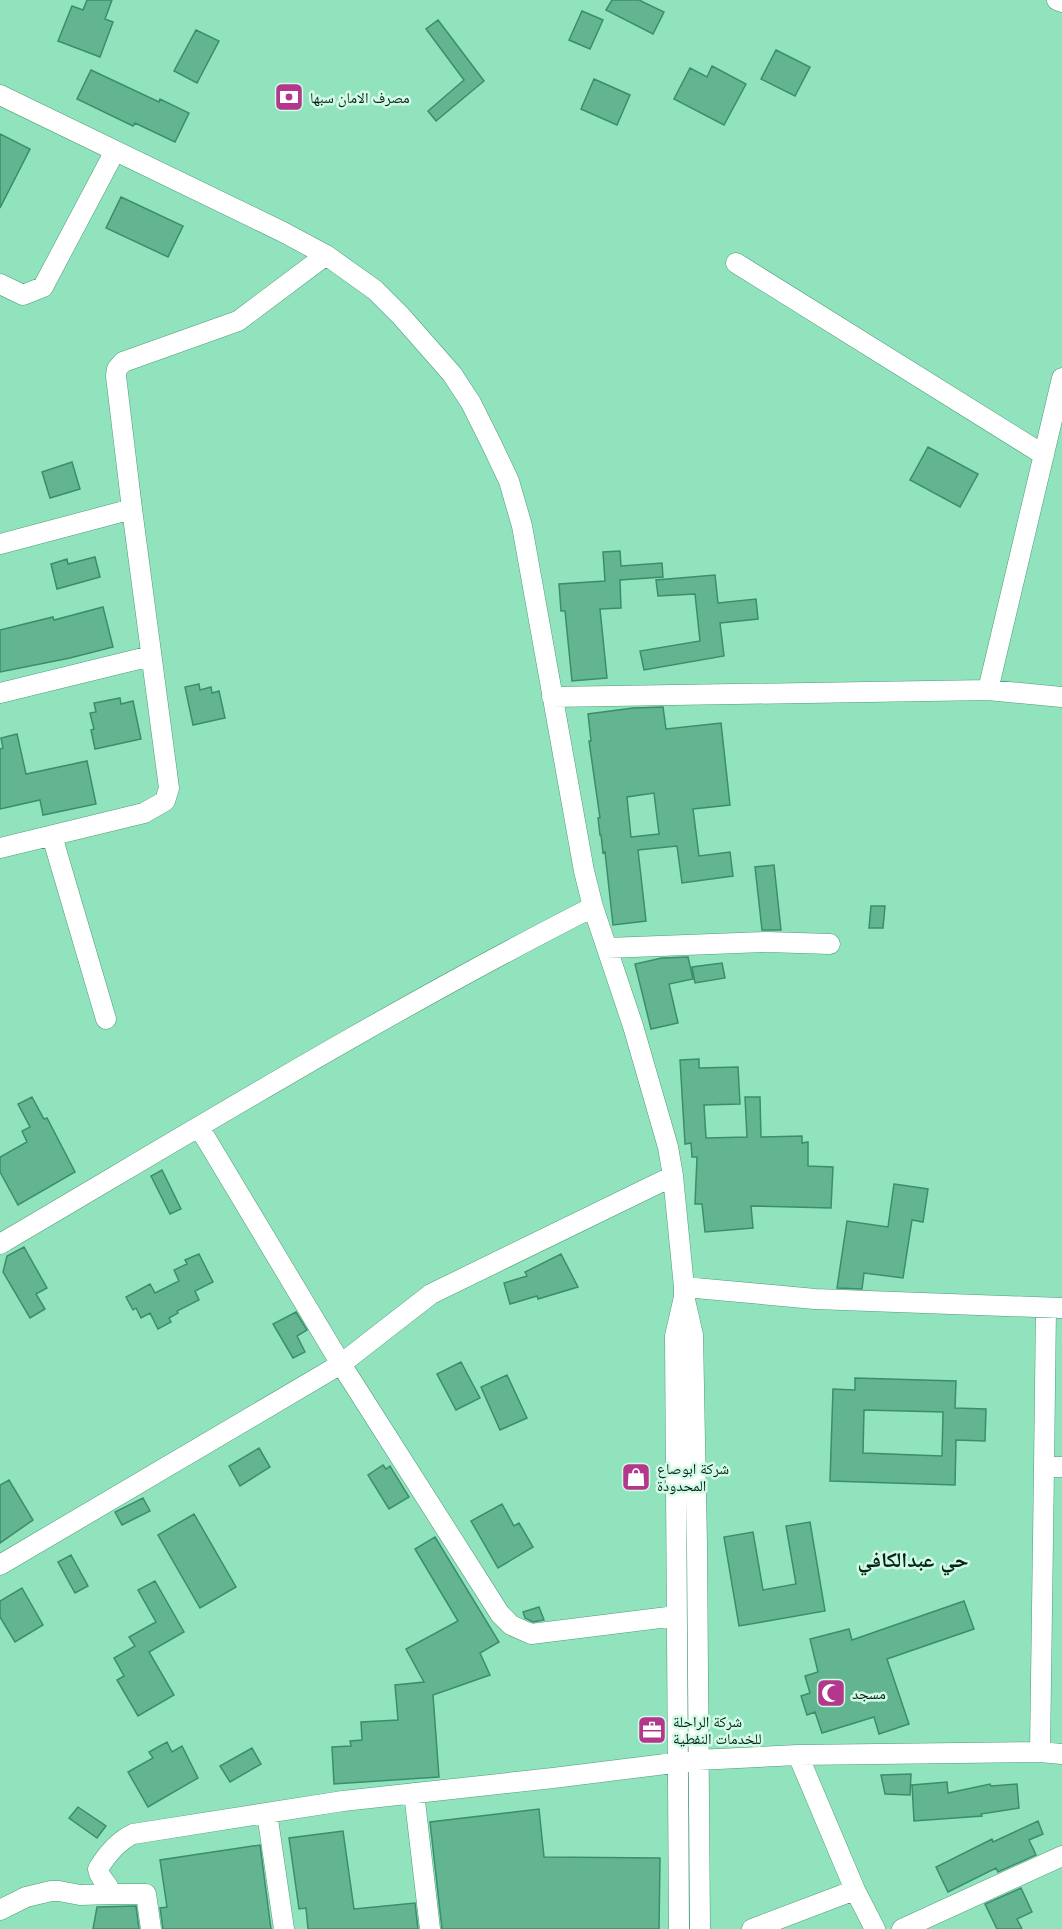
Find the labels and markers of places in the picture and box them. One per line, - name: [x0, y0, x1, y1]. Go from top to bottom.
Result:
- bank icon: مصرف الامان سبها: [273, 81, 305, 113]
- place label: مصرف الامان سبها: [310, 88, 410, 108]
- place label: شركة ابوصاع المحدودة: [657, 1459, 729, 1495]
- shop icon: شركة ابوصاع المحدودة: [620, 1461, 652, 1493]
- mosque icon: مسجد: [815, 1677, 847, 1709]
- place label: مسجد: [852, 1684, 886, 1703]
- place label: شركة الراحلة للخدمات النفطية: [673, 1712, 762, 1748]
- office icon: شركة الراحلة للخدمات النفطية: [636, 1714, 668, 1746]

